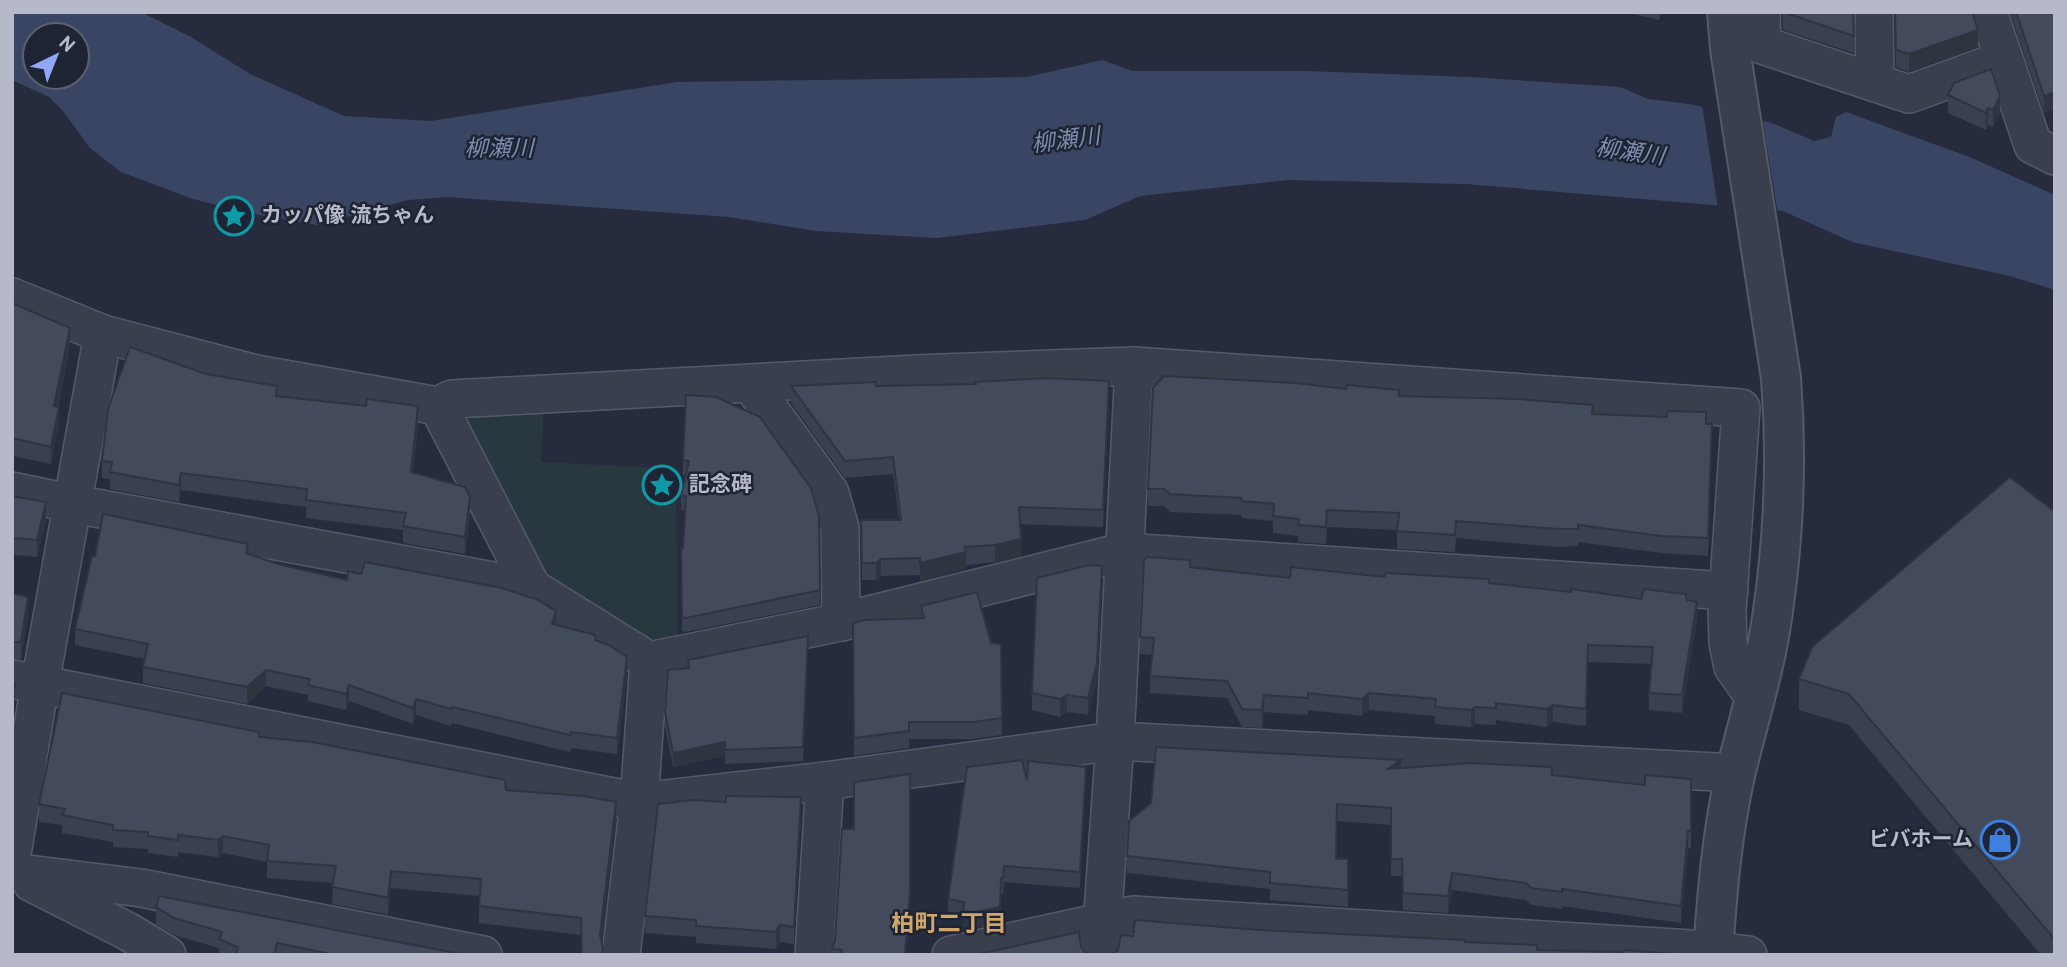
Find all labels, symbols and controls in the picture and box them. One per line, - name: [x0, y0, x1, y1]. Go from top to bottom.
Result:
- north arrow: [21, 21, 91, 91]
- text: N: [53, 32, 79, 58]
- water label: 柳瀬川: [1030, 123, 1105, 161]
- water label: 柳瀬川: [1594, 135, 1669, 174]
- water label: 柳瀬川: [465, 136, 537, 165]
- place icon: カッパ像 流ちゃん: [213, 195, 255, 237]
- place label: カッパ像 流ちゃん: [261, 203, 434, 230]
- place icon: 記念碑: [641, 464, 683, 506]
- place label: 記念碑: [689, 472, 752, 499]
- shop icon: ビバホーム: [1979, 819, 2021, 861]
- place label: ビバホーム: [1869, 827, 1973, 854]
- district label: 柏町二丁目: [892, 911, 1007, 940]

